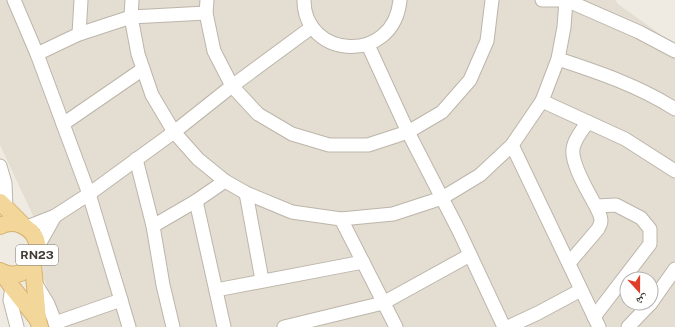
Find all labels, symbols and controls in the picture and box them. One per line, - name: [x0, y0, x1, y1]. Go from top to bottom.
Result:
- road number: RN23: [16, 245, 58, 265]
- north arrow: [619, 271, 659, 311]
- text: ش: [634, 291, 650, 308]

